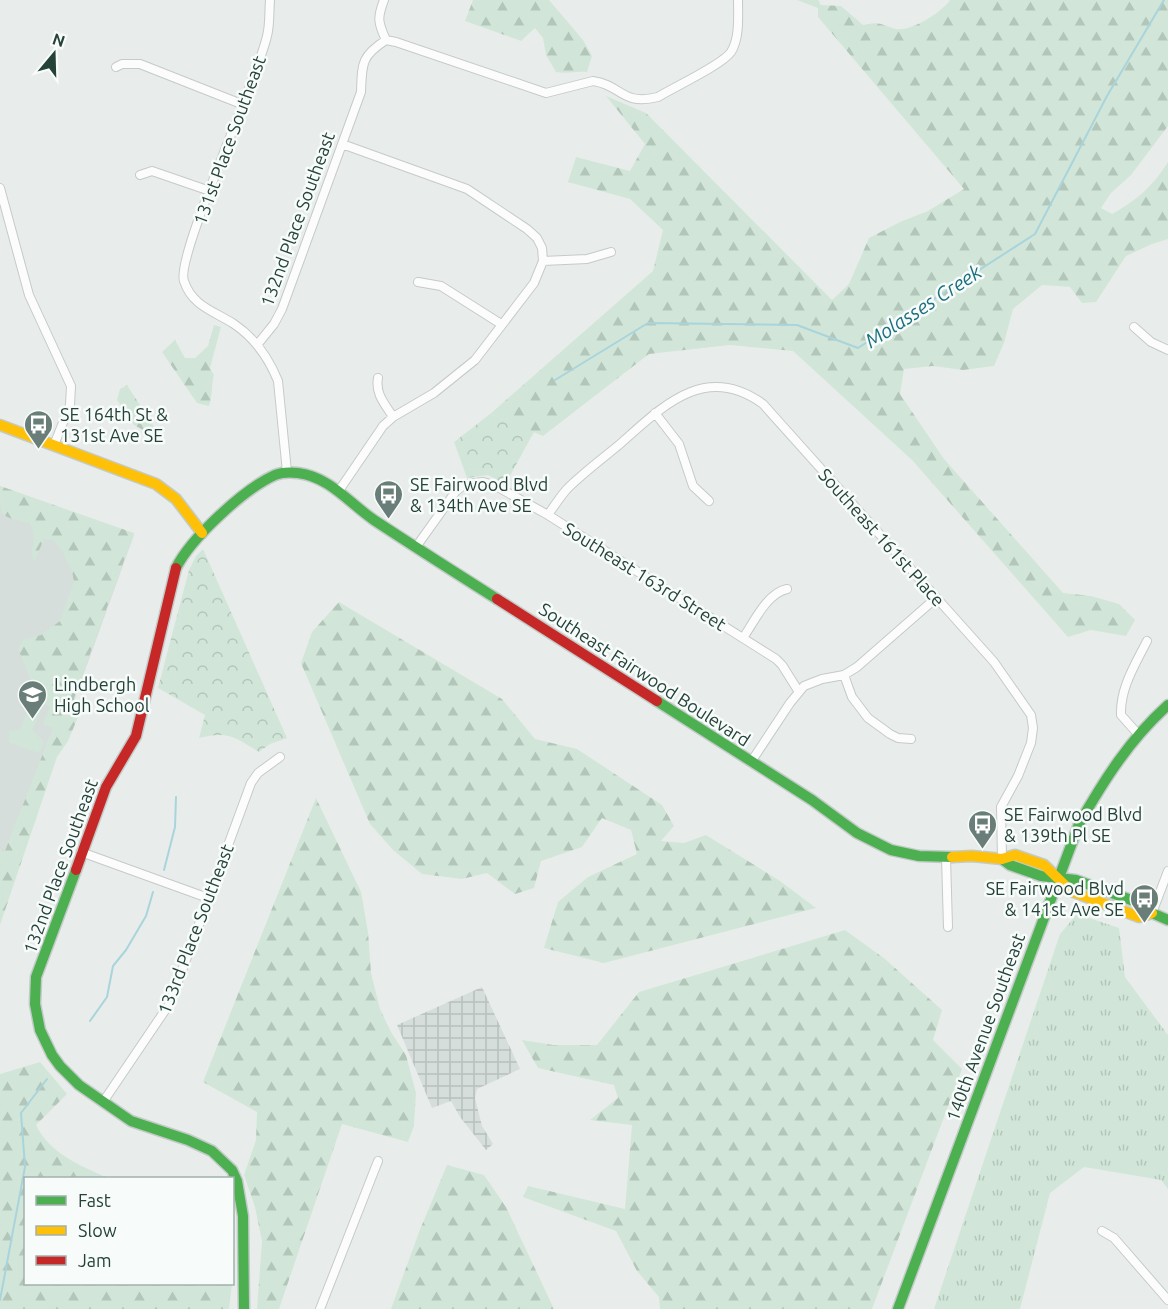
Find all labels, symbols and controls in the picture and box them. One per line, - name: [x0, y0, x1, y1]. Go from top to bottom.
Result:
- north arrow: [24, 24, 84, 84]
- text: N: [50, 29, 67, 50]
- street label: 131st Place Southeast: [189, 53, 269, 227]
- street label: 132nd Place Southeast: [256, 129, 338, 309]
- water label: Molasses Creek: [860, 259, 986, 352]
- place label: SE 164th St & 131st Ave SE: [60, 404, 168, 445]
- bus stop icon: SE 164th St & 131st Ave SE: [23, 408, 55, 450]
- street label: Southeast 161st Place: [815, 464, 949, 610]
- place label: SE Fairwood Blvd & 134th Ave SE: [410, 474, 548, 515]
- bus stop icon: SE Fairwood Blvd & 134th Ave SE: [373, 478, 405, 520]
- street label: Southeast 163rd Street: [560, 518, 730, 634]
- street label: Southeast Fairwood Boulevard: [536, 598, 754, 750]
- place label: Lindbergh High School: [54, 674, 150, 715]
- school or university icon: Lindbergh High School: [17, 678, 49, 720]
- street label: 132nd Place Southeast: [19, 776, 101, 956]
- place label: SE Fairwood Blvd & 139th Pl SE: [1004, 804, 1142, 845]
- bus stop icon: SE Fairwood Blvd & 139th Pl SE: [967, 808, 999, 850]
- street label: 133rd Place Southeast: [153, 841, 237, 1017]
- place label: SE Fairwood Blvd & 141st Ave SE: [986, 878, 1124, 919]
- bus stop icon: SE Fairwood Blvd & 141st Ave SE: [1129, 882, 1161, 924]
- street label: 140th Avenue Southeast: [942, 930, 1028, 1124]
- legend: [24, 1177, 234, 1285]
- text: Fast: [78, 1190, 111, 1210]
- text: Slow: [78, 1220, 117, 1240]
- text: Jam: [78, 1250, 112, 1270]

